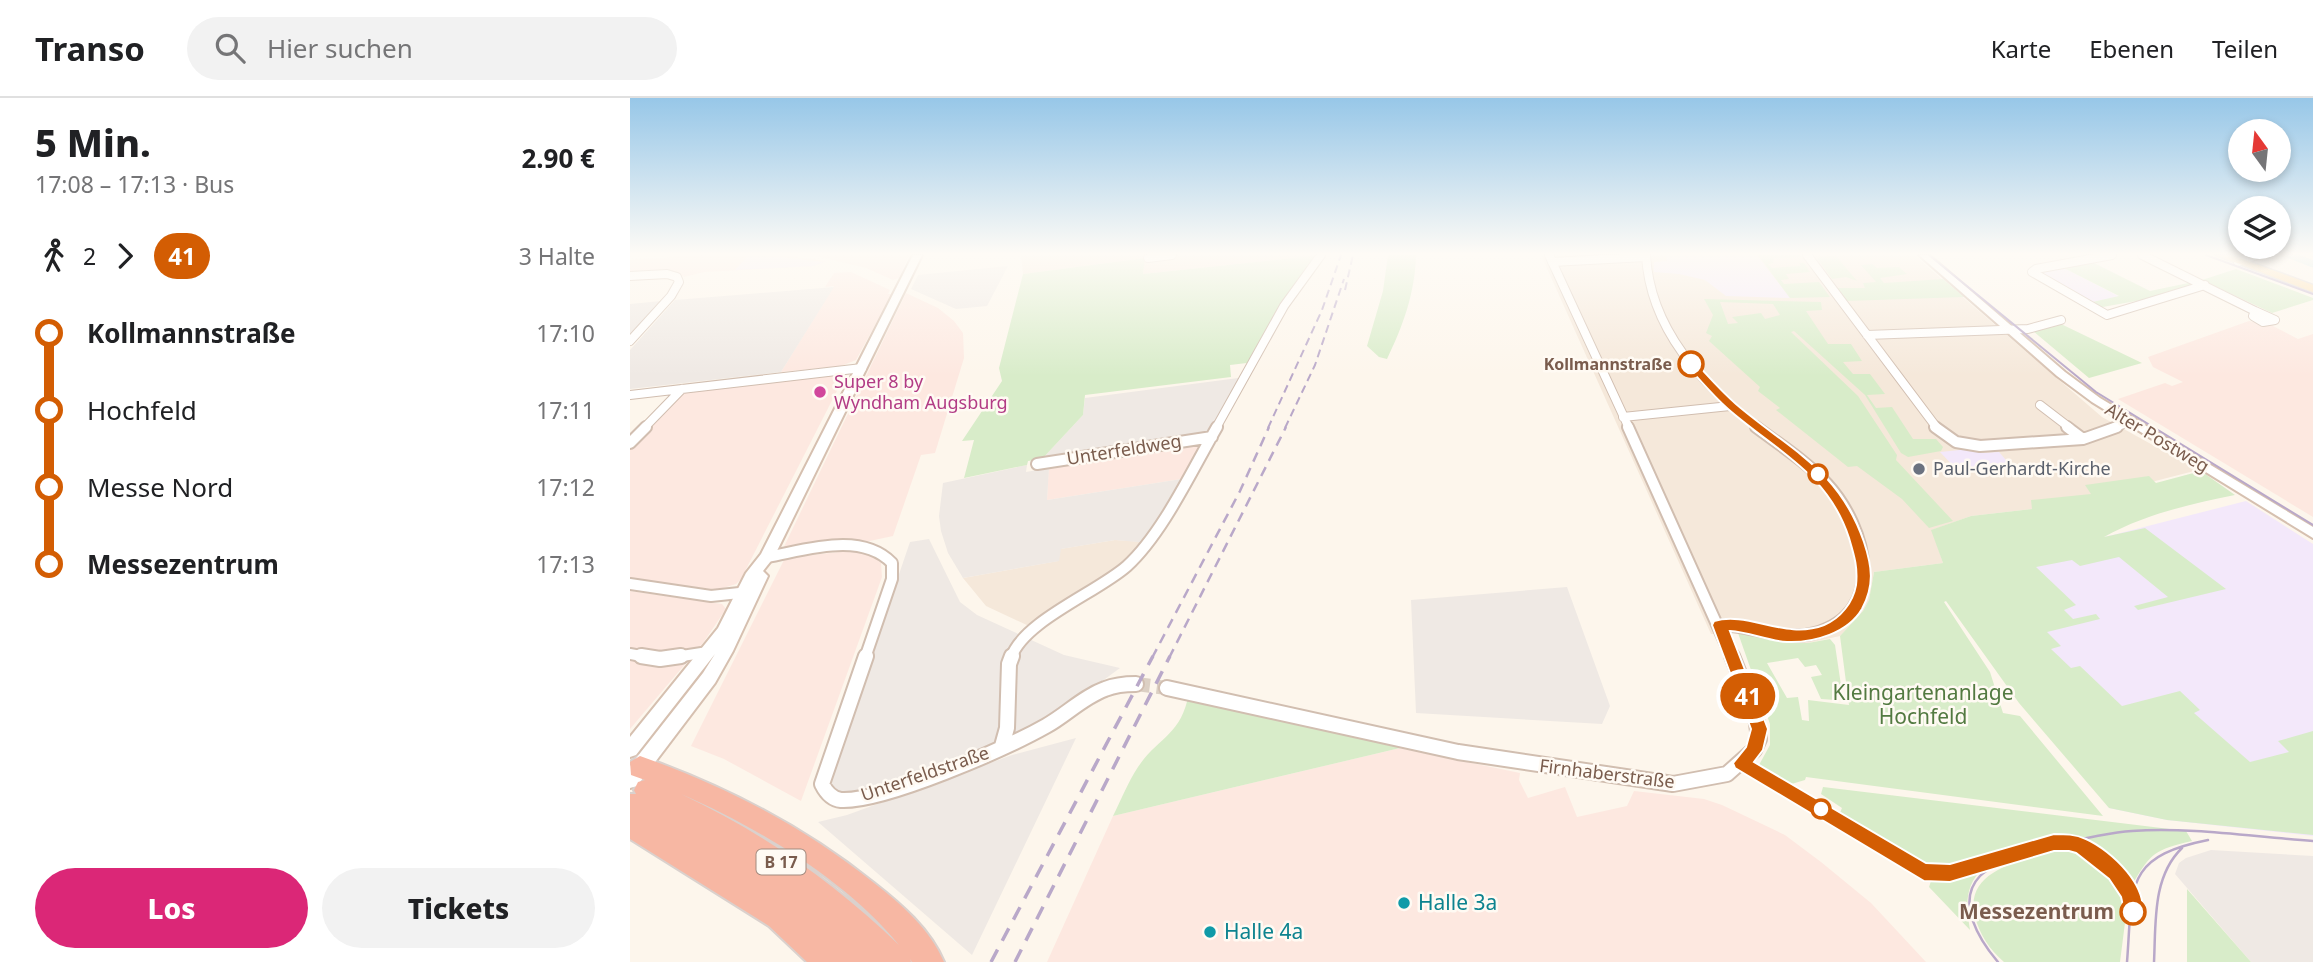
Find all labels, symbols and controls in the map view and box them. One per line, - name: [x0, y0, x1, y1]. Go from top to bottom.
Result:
- search box: [187, 17, 677, 80]
- text: Transo: [35, 26, 145, 71]
- icon: search: [211, 29, 249, 67]
- text: Hier suchen: [267, 30, 413, 66]
- text: Karte: [1991, 32, 2051, 65]
- text: Ebenen: [2089, 32, 2174, 65]
- text: Teilen: [2212, 32, 2278, 65]
- text: 5 Min.: [35, 116, 151, 168]
- north arrow: [2228, 119, 2291, 182]
- map controls: [2228, 119, 2291, 259]
- text: 2.90 €: [521, 140, 595, 176]
- text: 17:08 – 17:13 · Bus: [35, 168, 234, 200]
- button: layers: [2228, 196, 2291, 259]
- icon: walk: [35, 237, 73, 275]
- icon: forward: [106, 237, 144, 275]
- text: 41: [168, 239, 196, 272]
- text: 2: [83, 240, 96, 272]
- text: 3 Halte: [519, 240, 595, 272]
- text: Kollmannstraße: [87, 315, 296, 351]
- text: 17:10: [536, 317, 595, 349]
- marker: Kollmannstraße: [1678, 351, 1704, 377]
- place label: Kollmannstraße: [1544, 353, 1672, 375]
- place label: Super 8 by Wyndham Augsburg: [834, 369, 1008, 414]
- marker: Super 8 by Wyndham Augsburg: [812, 384, 828, 400]
- text: Hochfeld: [87, 392, 197, 428]
- text: 17:11: [536, 394, 595, 426]
- street label: Alter Postweg: [2101, 397, 2214, 478]
- street label: Unterfeldweg: [1065, 428, 1183, 470]
- place label: Paul-Gerhardt-Kirche: [1933, 456, 2111, 480]
- marker: Paul-Gerhardt-Kirche: [1911, 461, 1927, 477]
- unlabelled marker: [1808, 464, 1828, 484]
- text: Messe Nord: [87, 469, 233, 505]
- text: 17:12: [536, 471, 595, 503]
- text: Messezentrum: [87, 546, 279, 582]
- text: 17:13: [536, 548, 595, 580]
- line badge: 41: [1716, 673, 1780, 719]
- park label: Kleingartenanlage Hochfeld: [1832, 678, 2014, 730]
- text: 41: [1734, 679, 1762, 712]
- street label: Unterfeldstraße: [857, 740, 992, 806]
- street label: Firnhaberstraße: [1538, 753, 1676, 793]
- unlabelled marker: [1811, 799, 1831, 819]
- road number: B 17: [757, 849, 806, 874]
- button: Los: [35, 868, 308, 948]
- button: Tickets: [322, 868, 595, 948]
- place label: Halle 3a: [1418, 888, 1497, 916]
- marker: Halle 3a: [1396, 895, 1412, 911]
- place label: Messezentrum: [1959, 897, 2114, 925]
- marker: Messezentrum: [2120, 899, 2146, 925]
- place label: Halle 4a: [1224, 917, 1303, 945]
- marker: Halle 4a: [1202, 924, 1218, 940]

